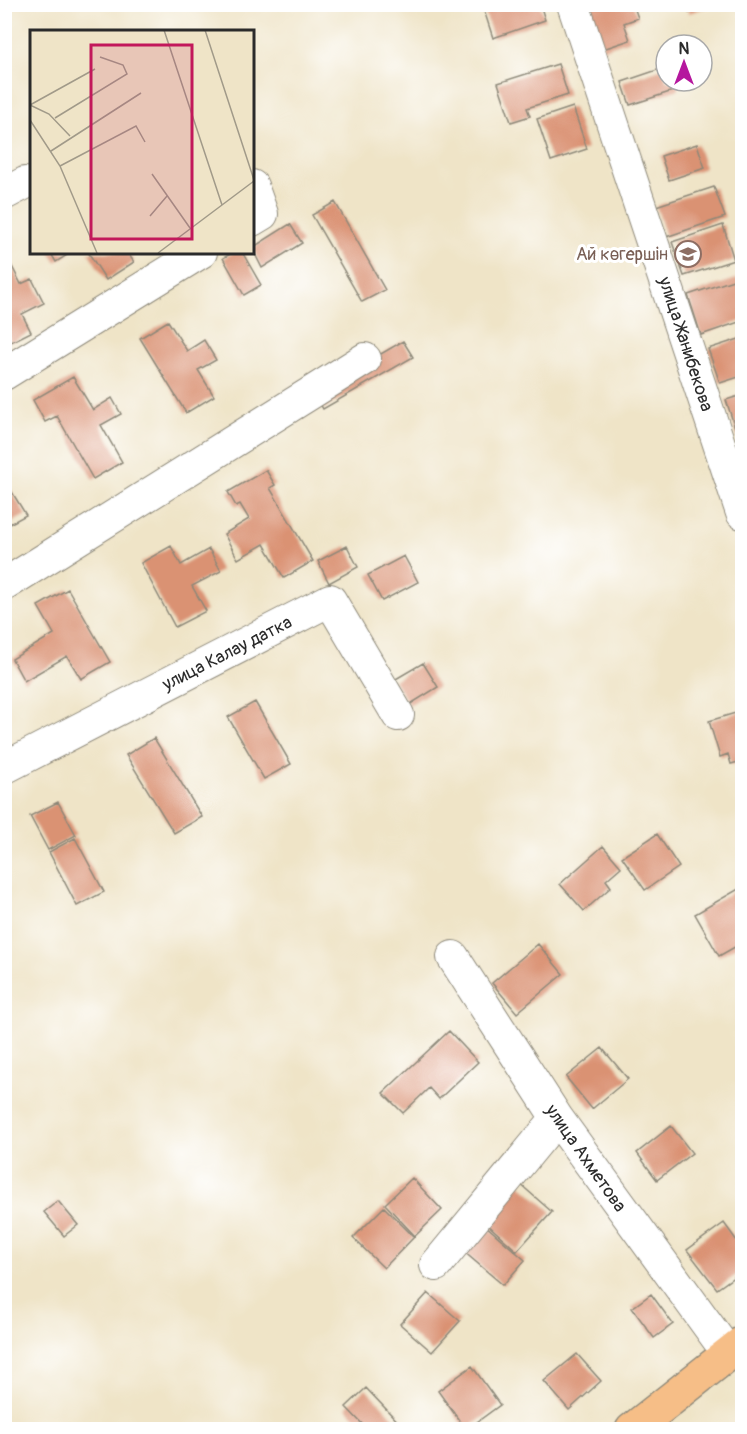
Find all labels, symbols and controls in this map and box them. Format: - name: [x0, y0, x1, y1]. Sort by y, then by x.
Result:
- inset map: [30, 30, 254, 254]
- north arrow: [654, 33, 714, 93]
- text: N: [679, 39, 690, 59]
- school or university icon: Ай көгершін: [673, 239, 703, 269]
- place label: Ай көгершін: [576, 243, 668, 266]
- street label: улица Жанибекова: [653, 273, 718, 414]
- street label: улица Калау датка: [158, 611, 296, 697]
- street label: улица Ахметова: [539, 1099, 631, 1217]

